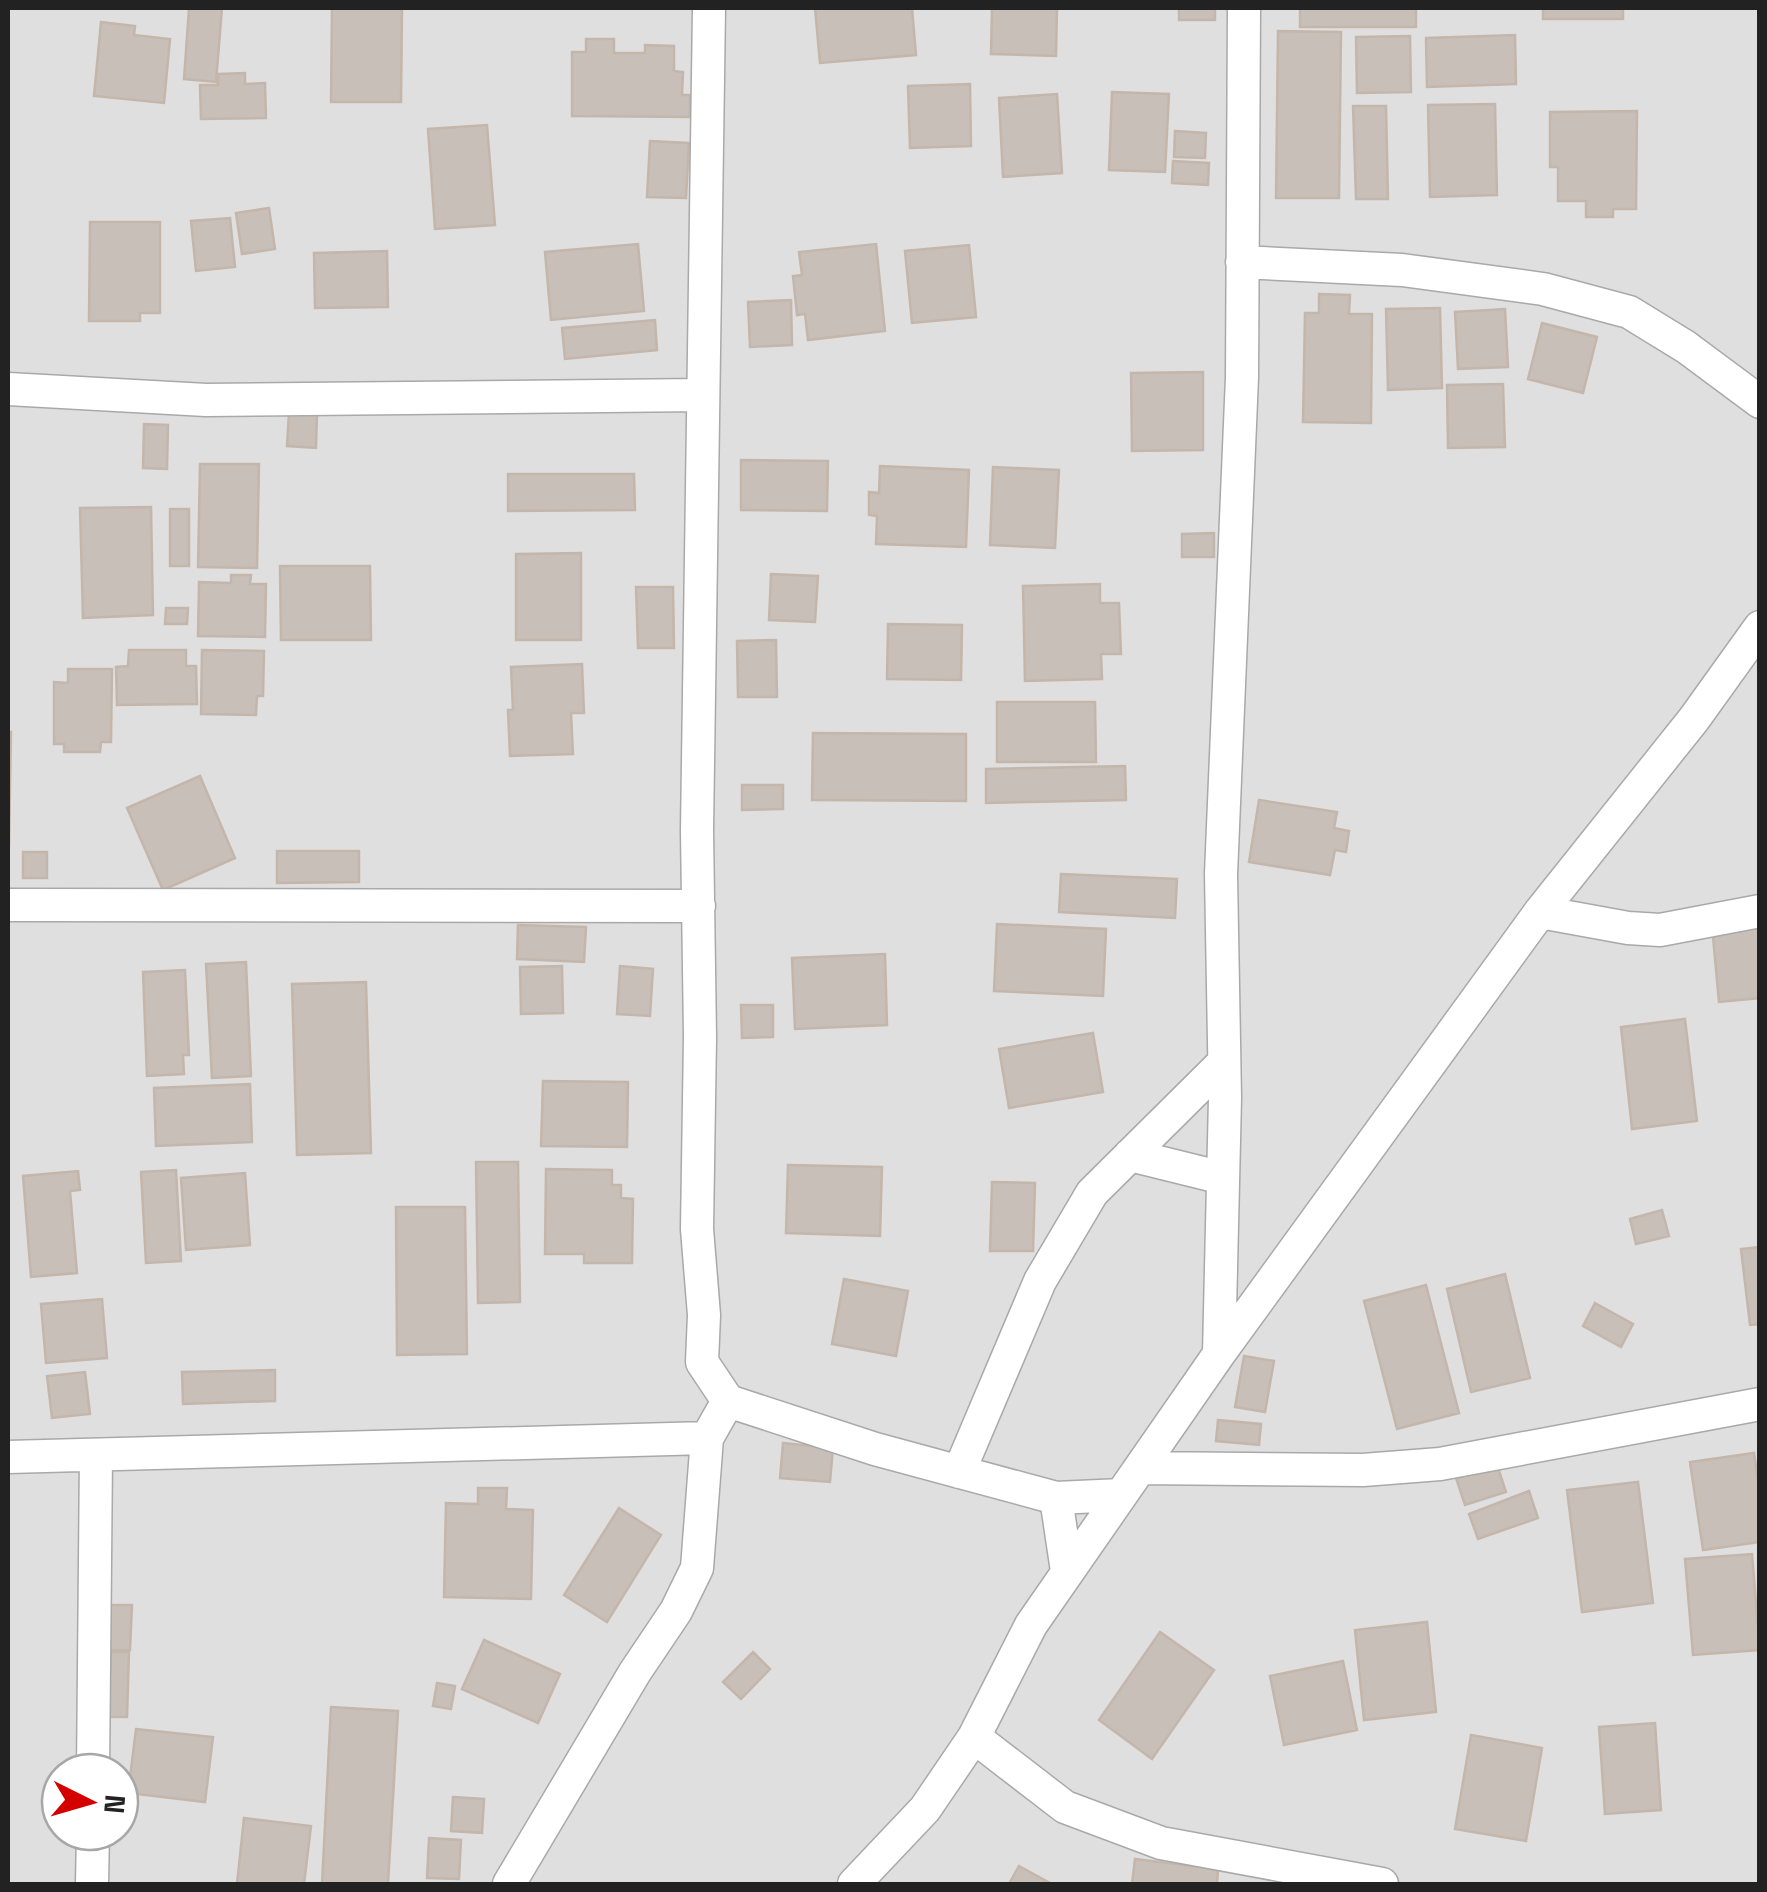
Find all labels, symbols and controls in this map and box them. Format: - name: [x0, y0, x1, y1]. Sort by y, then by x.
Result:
- north arrow: [40, 1752, 140, 1852]
- text: N: [96, 1793, 134, 1815]

